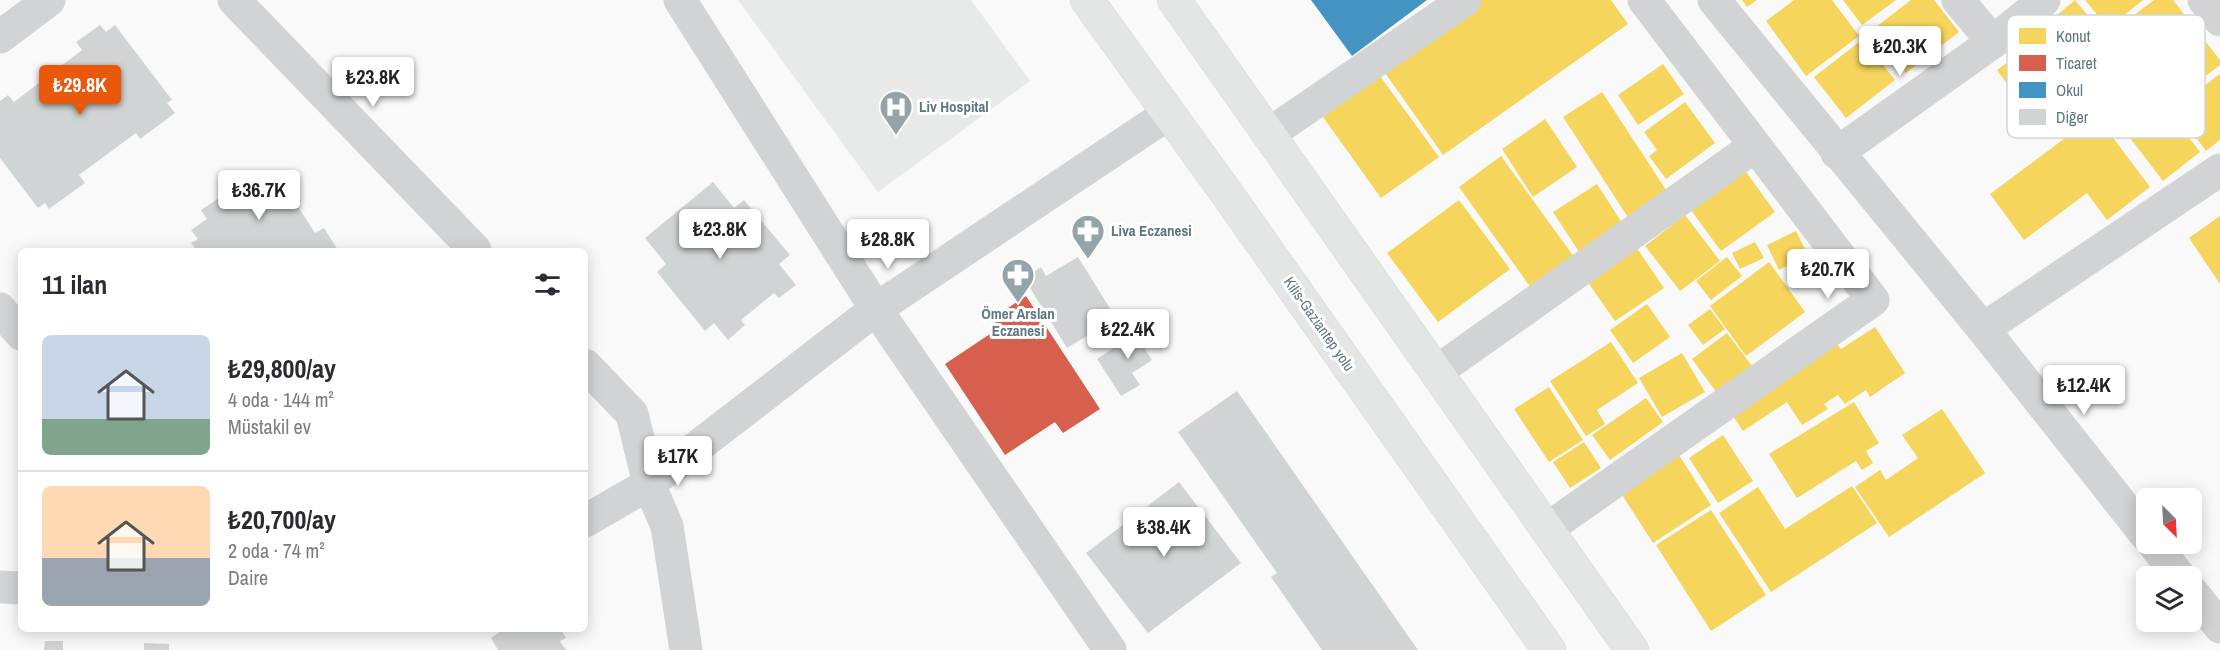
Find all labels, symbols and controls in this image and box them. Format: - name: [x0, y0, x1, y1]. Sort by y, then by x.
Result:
- legend: [2007, 15, 2205, 138]
- text: Konut: [2056, 25, 2091, 47]
- pin: ₺20.3K: [1851, 26, 1949, 77]
- text: ₺20.3K: [1873, 32, 1927, 59]
- text: Ticaret: [2056, 52, 2097, 74]
- pin: ₺23.8K: [324, 57, 422, 108]
- text: ₺23.8K: [346, 63, 400, 90]
- pin: ₺29.8K: [31, 65, 129, 116]
- text: ₺29.8K: [53, 71, 107, 98]
- text: Okul: [2056, 79, 2083, 101]
- hospital icon: Liv Hospital: [878, 89, 914, 136]
- place label: Liv Hospital: [919, 96, 989, 117]
- text: Diğer: [2056, 106, 2089, 128]
- pin: ₺36.7K: [210, 170, 308, 221]
- text: ₺36.7K: [232, 176, 286, 203]
- pin: ₺23.8K: [671, 209, 769, 260]
- pharmacy icon: Liva Eczanesi: [1070, 213, 1106, 260]
- text: ₺23.8K: [693, 215, 747, 242]
- pin: ₺28.8K: [839, 219, 937, 270]
- place label: Liva Eczanesi: [1111, 220, 1192, 241]
- text: ₺28.8K: [861, 225, 915, 252]
- pin: ₺20.7K: [1779, 249, 1877, 300]
- text: ₺20.7K: [1801, 255, 1855, 282]
- pharmacy icon: Ömer Arslan Eczanesi: [1000, 257, 1036, 304]
- text: 11 ilan: [42, 267, 107, 302]
- icon: filters: [531, 268, 564, 301]
- street label: Kilis-Gaziantep yolu: [1279, 272, 1360, 375]
- place label: Ömer Arslan Eczanesi: [981, 303, 1055, 341]
- pin: ₺22.4K: [1079, 309, 1177, 360]
- text: ₺22.4K: [1101, 315, 1155, 342]
- text: ₺29,800/ay: [228, 351, 336, 386]
- icon: home: [90, 359, 162, 431]
- pin: ₺12.4K: [2035, 365, 2133, 416]
- text: ₺12.4K: [2057, 371, 2111, 398]
- text: 4 oda · 144 m²: [228, 386, 334, 413]
- text: Müstakil ev: [228, 413, 311, 440]
- pin: ₺17K: [642, 436, 714, 487]
- text: ₺17K: [658, 442, 698, 469]
- north arrow: [2136, 488, 2202, 554]
- map controls: [2136, 488, 2202, 632]
- text: ₺20,700/ay: [228, 502, 336, 537]
- pin: ₺38.4K: [1115, 507, 1213, 558]
- icon: home: [90, 510, 162, 582]
- text: ₺38.4K: [1137, 513, 1191, 540]
- text: 2 oda · 74 m²: [228, 537, 325, 564]
- text: Daire: [228, 564, 268, 591]
- button: layers: [2136, 566, 2202, 632]

